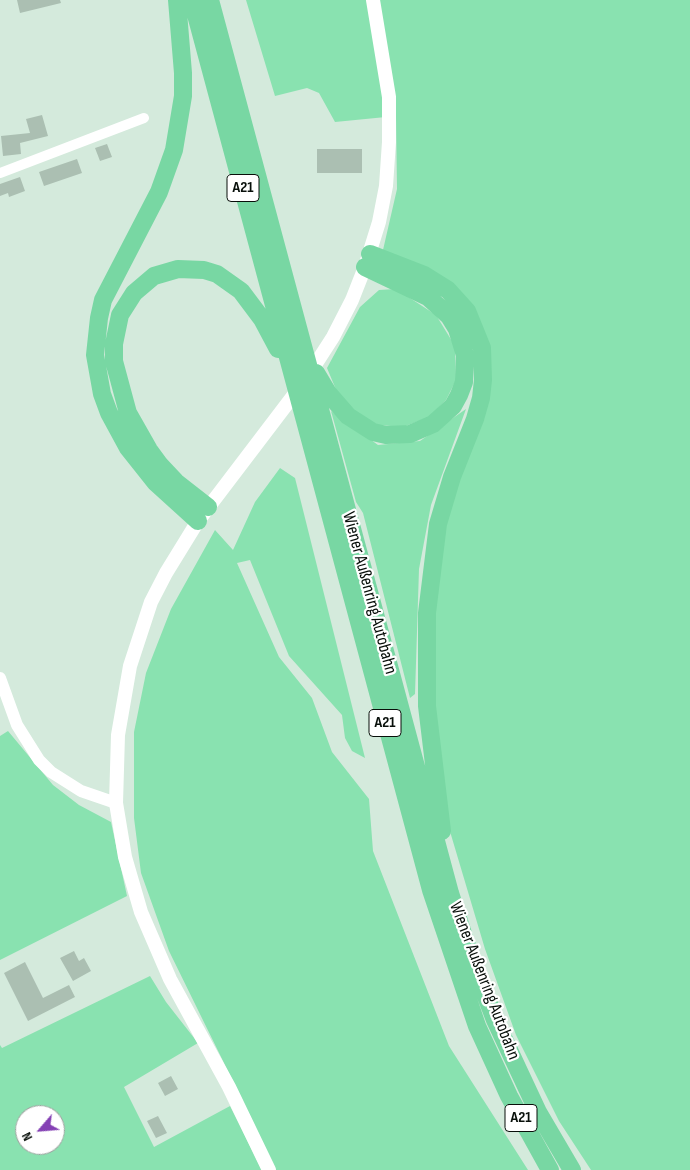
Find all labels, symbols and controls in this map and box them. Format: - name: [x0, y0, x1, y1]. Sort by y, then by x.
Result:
- road number: A21: [227, 174, 259, 202]
- street label: Wiener Außenring Autobahn: [337, 510, 401, 676]
- road number: A21: [369, 710, 401, 736]
- street label: Wiener Außenring Autobahn: [444, 899, 524, 1063]
- road number: A21: [505, 1104, 537, 1132]
- north arrow: [15, 1105, 65, 1155]
- text: N: [18, 1129, 36, 1144]

